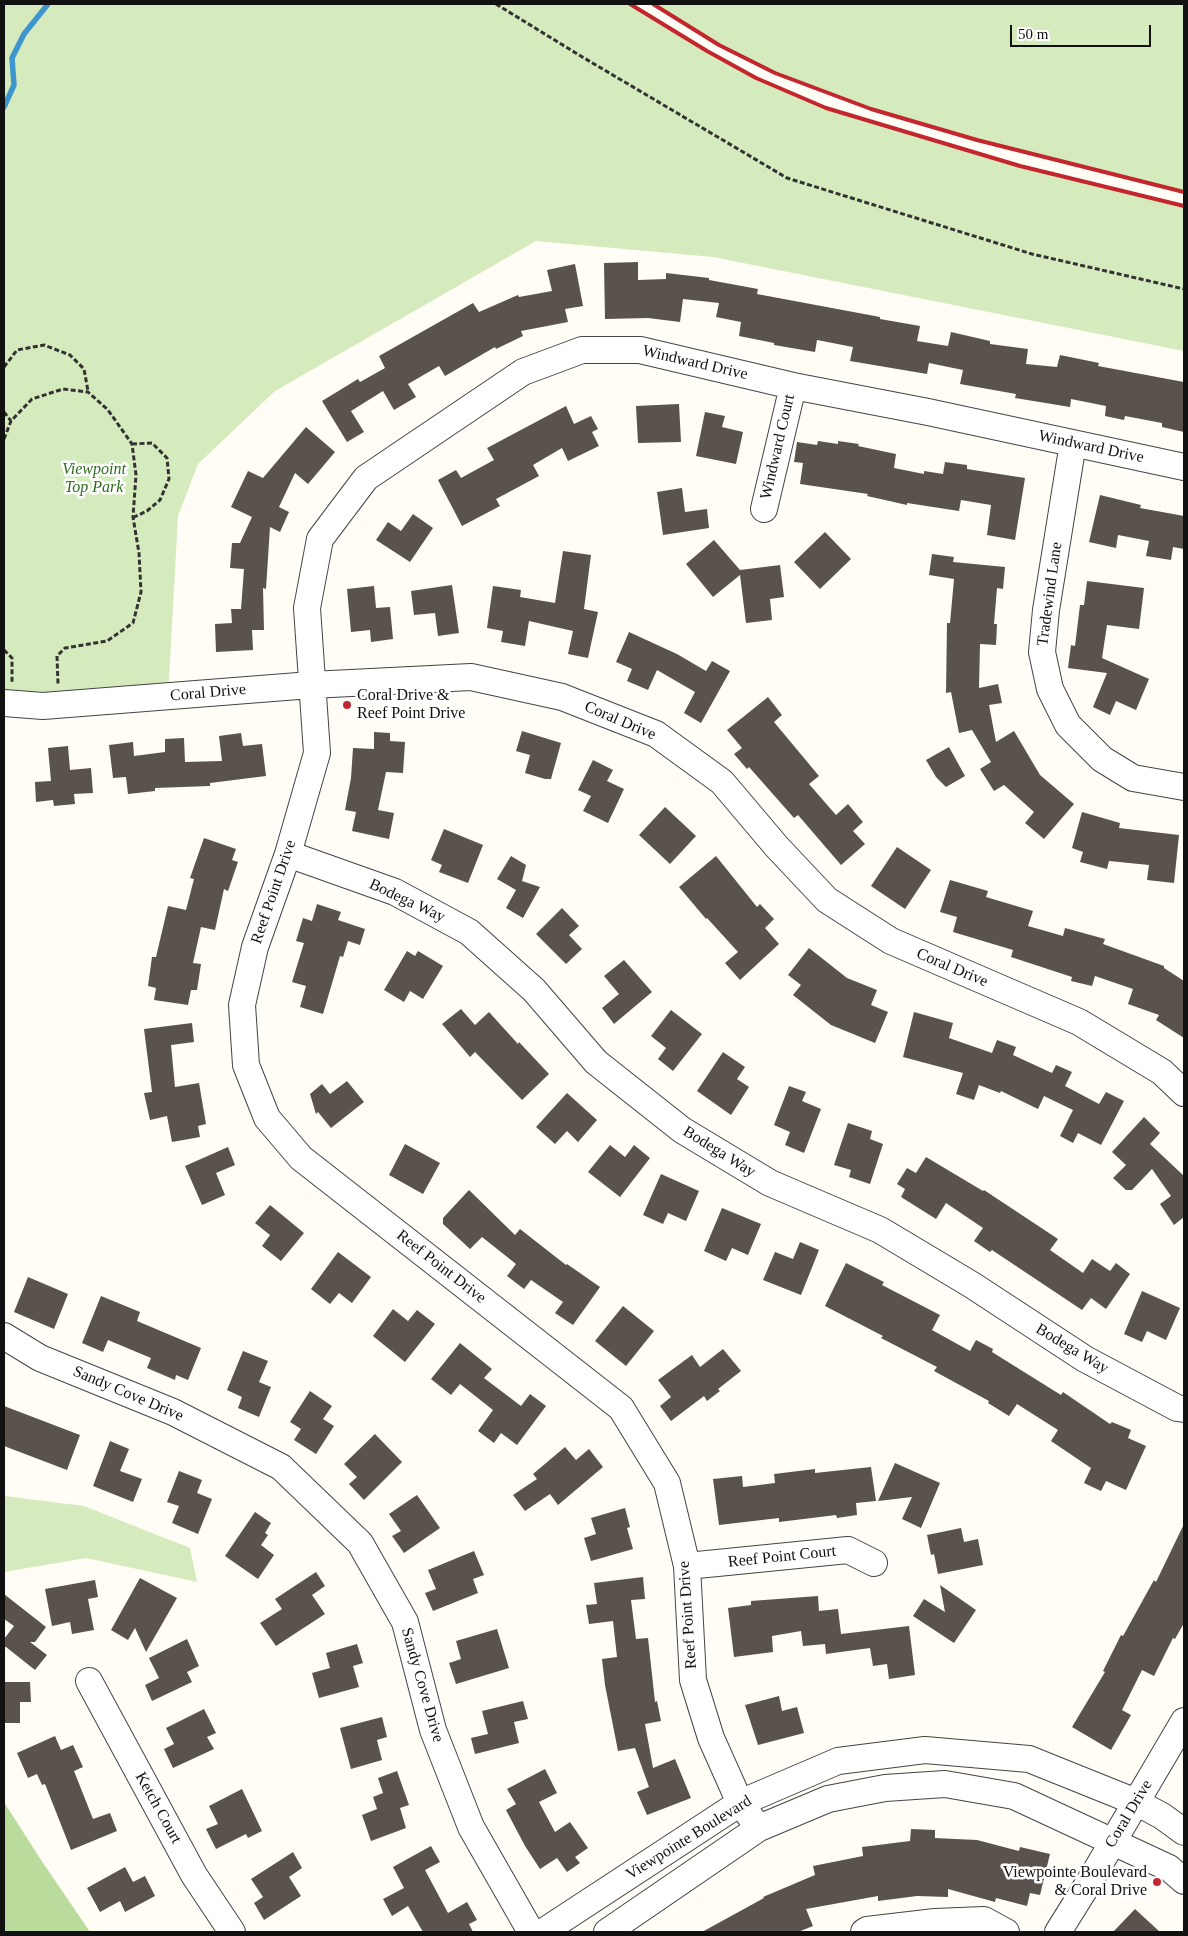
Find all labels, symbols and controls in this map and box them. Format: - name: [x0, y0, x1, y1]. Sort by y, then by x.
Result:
- scale bar: [1013, 15, 1154, 47]
- text: 50 m: [1018, 26, 1048, 42]
- street label: Windward Drive: [641, 342, 749, 384]
- street label: Windward Court: [757, 393, 799, 501]
- street label: Windward Drive: [1037, 426, 1145, 468]
- park label: Viewpoint Top Park: [62, 460, 126, 498]
- street label: Tradewind Lane: [1033, 541, 1067, 647]
- street label: Coral Drive: [169, 680, 247, 706]
- place label: Coral Drive & Reef Point Drive: [357, 686, 465, 724]
- street label: Coral Drive: [581, 697, 659, 745]
- marker: Coral Drive & Reef Point Drive: [341, 699, 353, 711]
- street label: Reef Point Drive: [247, 838, 301, 946]
- street label: Bodega Way: [366, 875, 448, 927]
- street label: Coral Drive: [913, 944, 991, 992]
- street label: Bodega Way: [679, 1122, 759, 1182]
- street label: Reef Point Drive: [392, 1226, 490, 1308]
- street label: Bodega Way: [1032, 1320, 1112, 1378]
- street label: Sandy Cove Drive: [70, 1362, 186, 1426]
- street label: Reef Point Court: [727, 1542, 837, 1572]
- street label: Reef Point Drive: [675, 1560, 701, 1670]
- street label: Sandy Cove Drive: [396, 1626, 448, 1744]
- street label: Ketch Court: [131, 1769, 185, 1847]
- street label: Coral Drive: [1101, 1776, 1157, 1852]
- street label: Viewpointe Boulevard: [623, 1792, 755, 1884]
- place label: Viewpointe Boulevard & Coral Drive: [1003, 1863, 1147, 1901]
- marker: Viewpointe Boulevard & Coral Drive: [1151, 1876, 1163, 1888]

